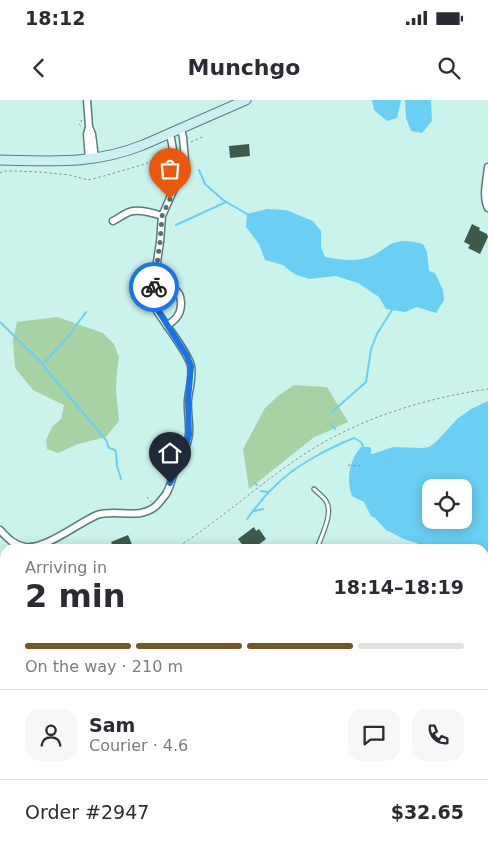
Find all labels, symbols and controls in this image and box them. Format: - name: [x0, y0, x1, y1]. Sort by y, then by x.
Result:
- text: 18:12: [25, 7, 85, 29]
- icon: back: [25, 54, 53, 82]
- icon: search: [435, 54, 463, 82]
- text: Munchgo: [188, 55, 300, 80]
- pin: [149, 148, 191, 199]
- icon: bag: [156, 155, 184, 183]
- courier: [129, 262, 179, 312]
- icon: bike: [140, 273, 168, 301]
- pin: [149, 432, 191, 483]
- icon: home: [156, 439, 184, 467]
- map controls: [422, 479, 472, 529]
- button: locate: [422, 479, 472, 529]
- text: Arriving in: [25, 558, 107, 577]
- text: 18:14–18:19: [334, 576, 464, 598]
- text: 2 min: [25, 577, 126, 615]
- text: On the way · 210 m: [25, 657, 183, 676]
- button: person: [25, 709, 77, 761]
- button: chat: [348, 709, 400, 761]
- button: phone: [412, 709, 464, 761]
- text: Sam: [89, 714, 135, 736]
- text: Courier · 4.6: [89, 736, 188, 755]
- text: Order #2947: [25, 801, 149, 823]
- text: $32.65: [391, 801, 464, 823]

